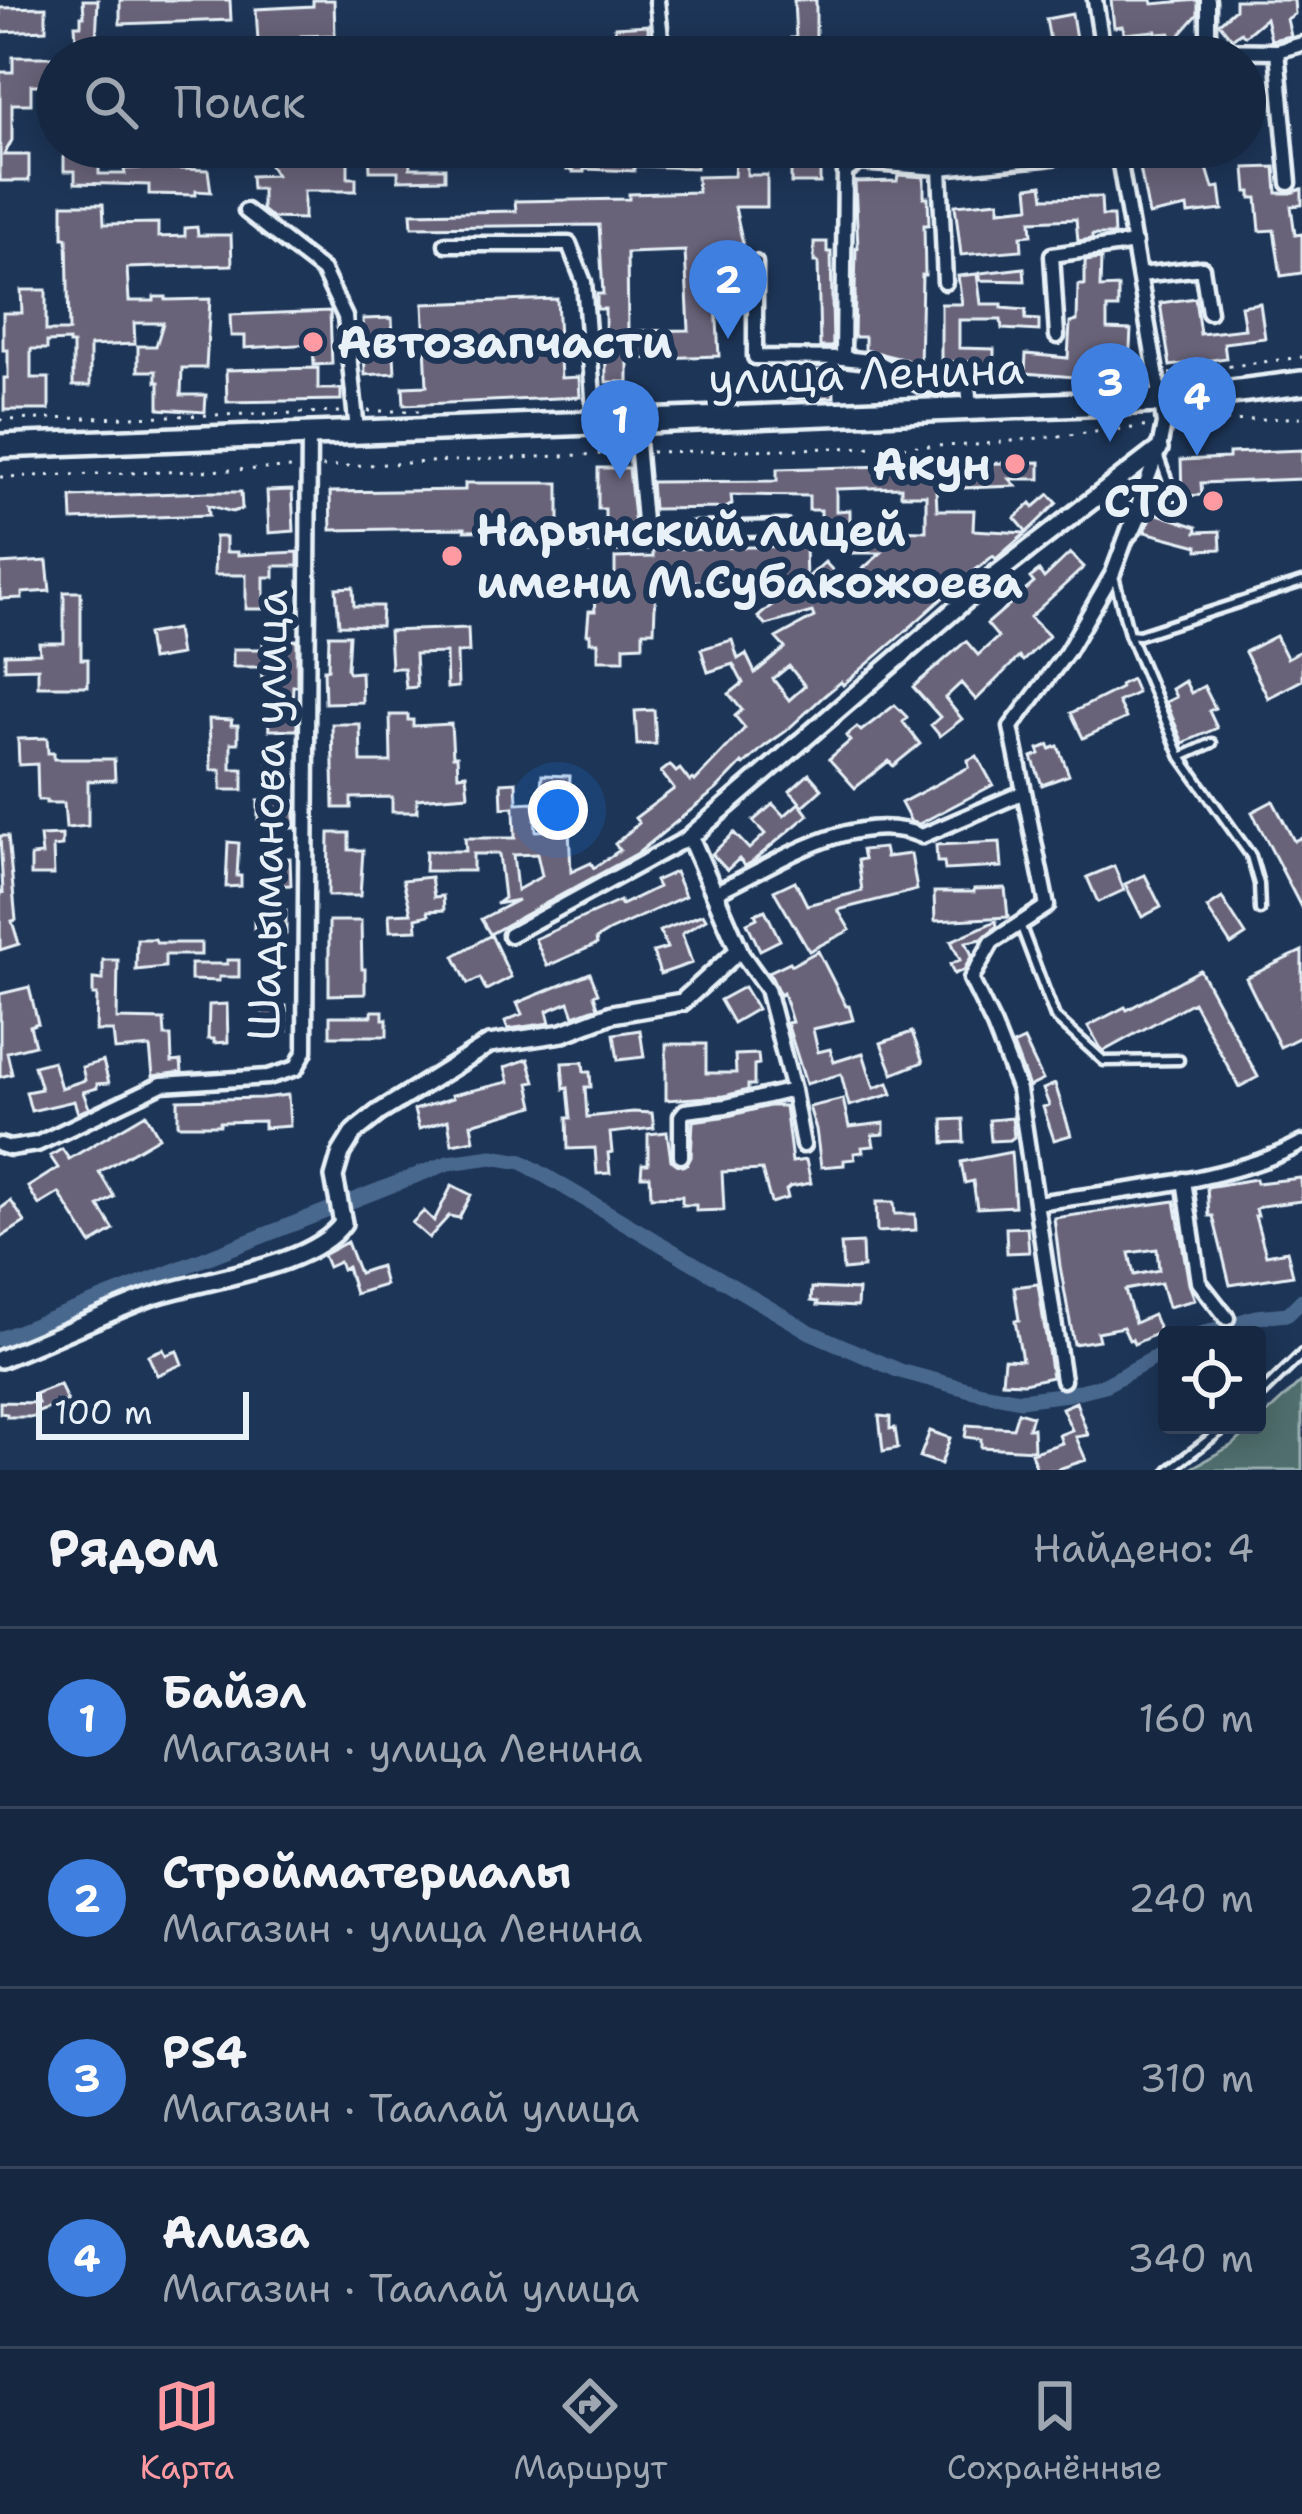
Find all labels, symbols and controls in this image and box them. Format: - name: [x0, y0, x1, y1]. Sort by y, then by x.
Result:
- search box: [36, 36, 1266, 168]
- icon: search: [78, 69, 144, 135]
- text: Поиск: [174, 72, 305, 132]
- pin: 2: [689, 240, 767, 339]
- place label: Автозапчасти: [337, 312, 673, 372]
- marker: Автозапчасти: [300, 329, 326, 355]
- street label: улица Ленина: [707, 338, 1025, 408]
- pin: 3: [1071, 343, 1149, 442]
- pin: 4: [1158, 357, 1236, 456]
- pin: 1: [581, 380, 659, 479]
- place label: Акун: [872, 434, 991, 494]
- marker: Акун: [1002, 451, 1028, 477]
- place label: СТО: [1104, 471, 1189, 531]
- marker: СТО: [1200, 488, 1226, 514]
- place label: Нарынский лицей имени М.Субакожоева: [476, 500, 1023, 612]
- marker: Нарынский лицей имени М.Субакожоева: [439, 543, 465, 569]
- street label: Шадыманова улица: [233, 589, 301, 1041]
- your location: [528, 780, 588, 840]
- map controls: [1158, 1326, 1266, 1434]
- button: locate: [1158, 1326, 1266, 1434]
- scale bar: [36, 1386, 249, 1439]
- text: 100 m: [54, 1390, 153, 1435]
- text: Рядом: [48, 1514, 219, 1582]
- text: Найдено: 4: [1033, 1522, 1254, 1574]
- text: Байэл: [162, 1662, 306, 1722]
- text: 1: [78, 1692, 96, 1744]
- text: 160 m: [1139, 1692, 1254, 1744]
- text: Магазин · улица Ленина: [162, 1722, 643, 1774]
- text: Стройматериалы: [162, 1842, 571, 1902]
- text: 2: [73, 1872, 101, 1924]
- text: 240 m: [1128, 1872, 1254, 1924]
- text: Магазин · улица Ленина: [162, 1902, 643, 1954]
- text: PS4: [162, 2022, 247, 2082]
- text: 3: [73, 2052, 101, 2104]
- text: 310 m: [1139, 2052, 1254, 2104]
- text: Магазин · Таалай улица: [162, 2082, 639, 2134]
- text: Ализа: [162, 2202, 310, 2262]
- text: 4: [73, 2232, 101, 2284]
- text: 340 m: [1127, 2232, 1254, 2284]
- text: Магазин · Таалай улица: [162, 2262, 639, 2314]
- tab: Карта: [140, 2373, 234, 2490]
- tab: Маршрут: [513, 2373, 667, 2490]
- tab: Сохранённые: [947, 2373, 1162, 2490]

